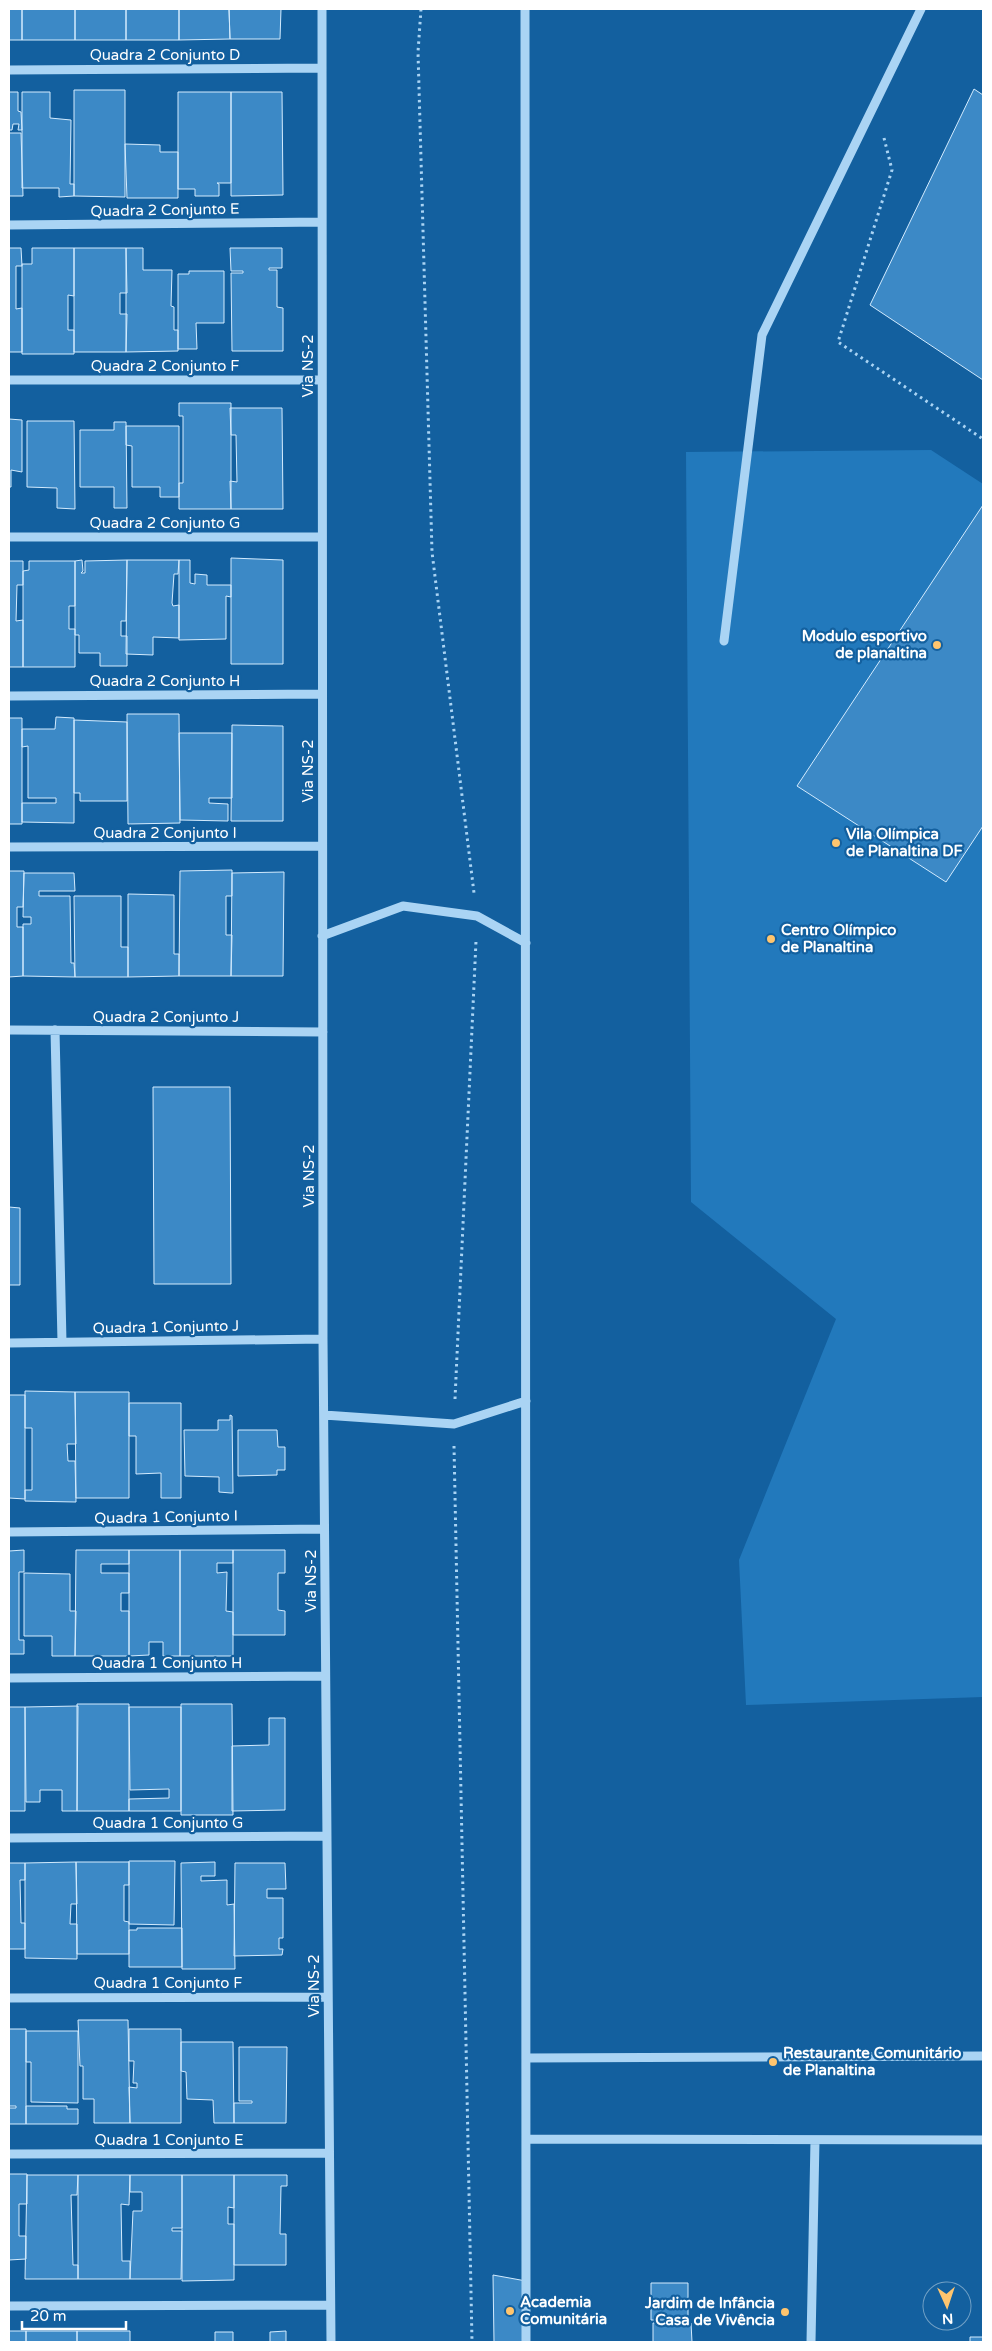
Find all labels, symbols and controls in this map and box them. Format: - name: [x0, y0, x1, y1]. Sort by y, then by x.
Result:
- street label: Quadra 2 Conjunto D: [90, 46, 240, 64]
- street label: Quadra 2 Conjunto E: [90, 200, 240, 220]
- street label: Via NS-2: [299, 334, 317, 398]
- street label: Quadra 2 Conjunto F: [91, 357, 239, 375]
- street label: Quadra 2 Conjunto G: [90, 514, 240, 532]
- place label: Modulo esportivo de planaltina: [802, 627, 927, 663]
- marker: Modulo esportivo de planaltina: [931, 639, 943, 651]
- street label: Quadra 2 Conjunto H: [90, 672, 240, 690]
- street label: Via NS-2: [299, 739, 317, 803]
- street label: Quadra 2 Conjunto I: [93, 824, 237, 842]
- place label: Vila Olímpica de Planaltina DF: [846, 825, 963, 860]
- marker: Vila Olímpica de Planaltina DF: [830, 837, 842, 849]
- place label: Centro Olímpico de Planaltina: [781, 921, 896, 956]
- marker: Centro Olímpico de Planaltina: [765, 933, 777, 945]
- street label: Quadra 2 Conjunto J: [93, 1008, 239, 1026]
- street label: Via NS-2: [300, 1144, 318, 1208]
- street label: Quadra 1 Conjunto J: [93, 1317, 239, 1337]
- street label: Quadra 1 Conjunto I: [94, 1507, 238, 1527]
- street label: Via NS-2: [302, 1549, 320, 1613]
- street label: Quadra 1 Conjunto H: [92, 1654, 242, 1672]
- street label: Quadra 1 Conjunto G: [93, 1814, 243, 1832]
- street label: Via NS-2: [305, 1954, 323, 2018]
- street label: Quadra 1 Conjunto F: [94, 1974, 242, 1992]
- place label: Restaurante Comunitário de Planaltina: [783, 2044, 961, 2079]
- marker: Restaurante Comunitário de Planaltina: [767, 2056, 779, 2068]
- street label: Quadra 1 Conjunto E: [94, 2131, 244, 2149]
- north arrow: [922, 2281, 972, 2331]
- place label: Academia Comunitária: [520, 2293, 607, 2328]
- place label: Jardim de Infância Casa de Vivência: [644, 2294, 775, 2329]
- scale bar: [22, 2298, 126, 2330]
- marker: Academia Comunitária: [504, 2305, 516, 2317]
- marker: Jardim de Infância Casa de Vivência: [779, 2306, 791, 2318]
- text: 20 m: [30, 2307, 67, 2325]
- text: N: [942, 2310, 954, 2327]

